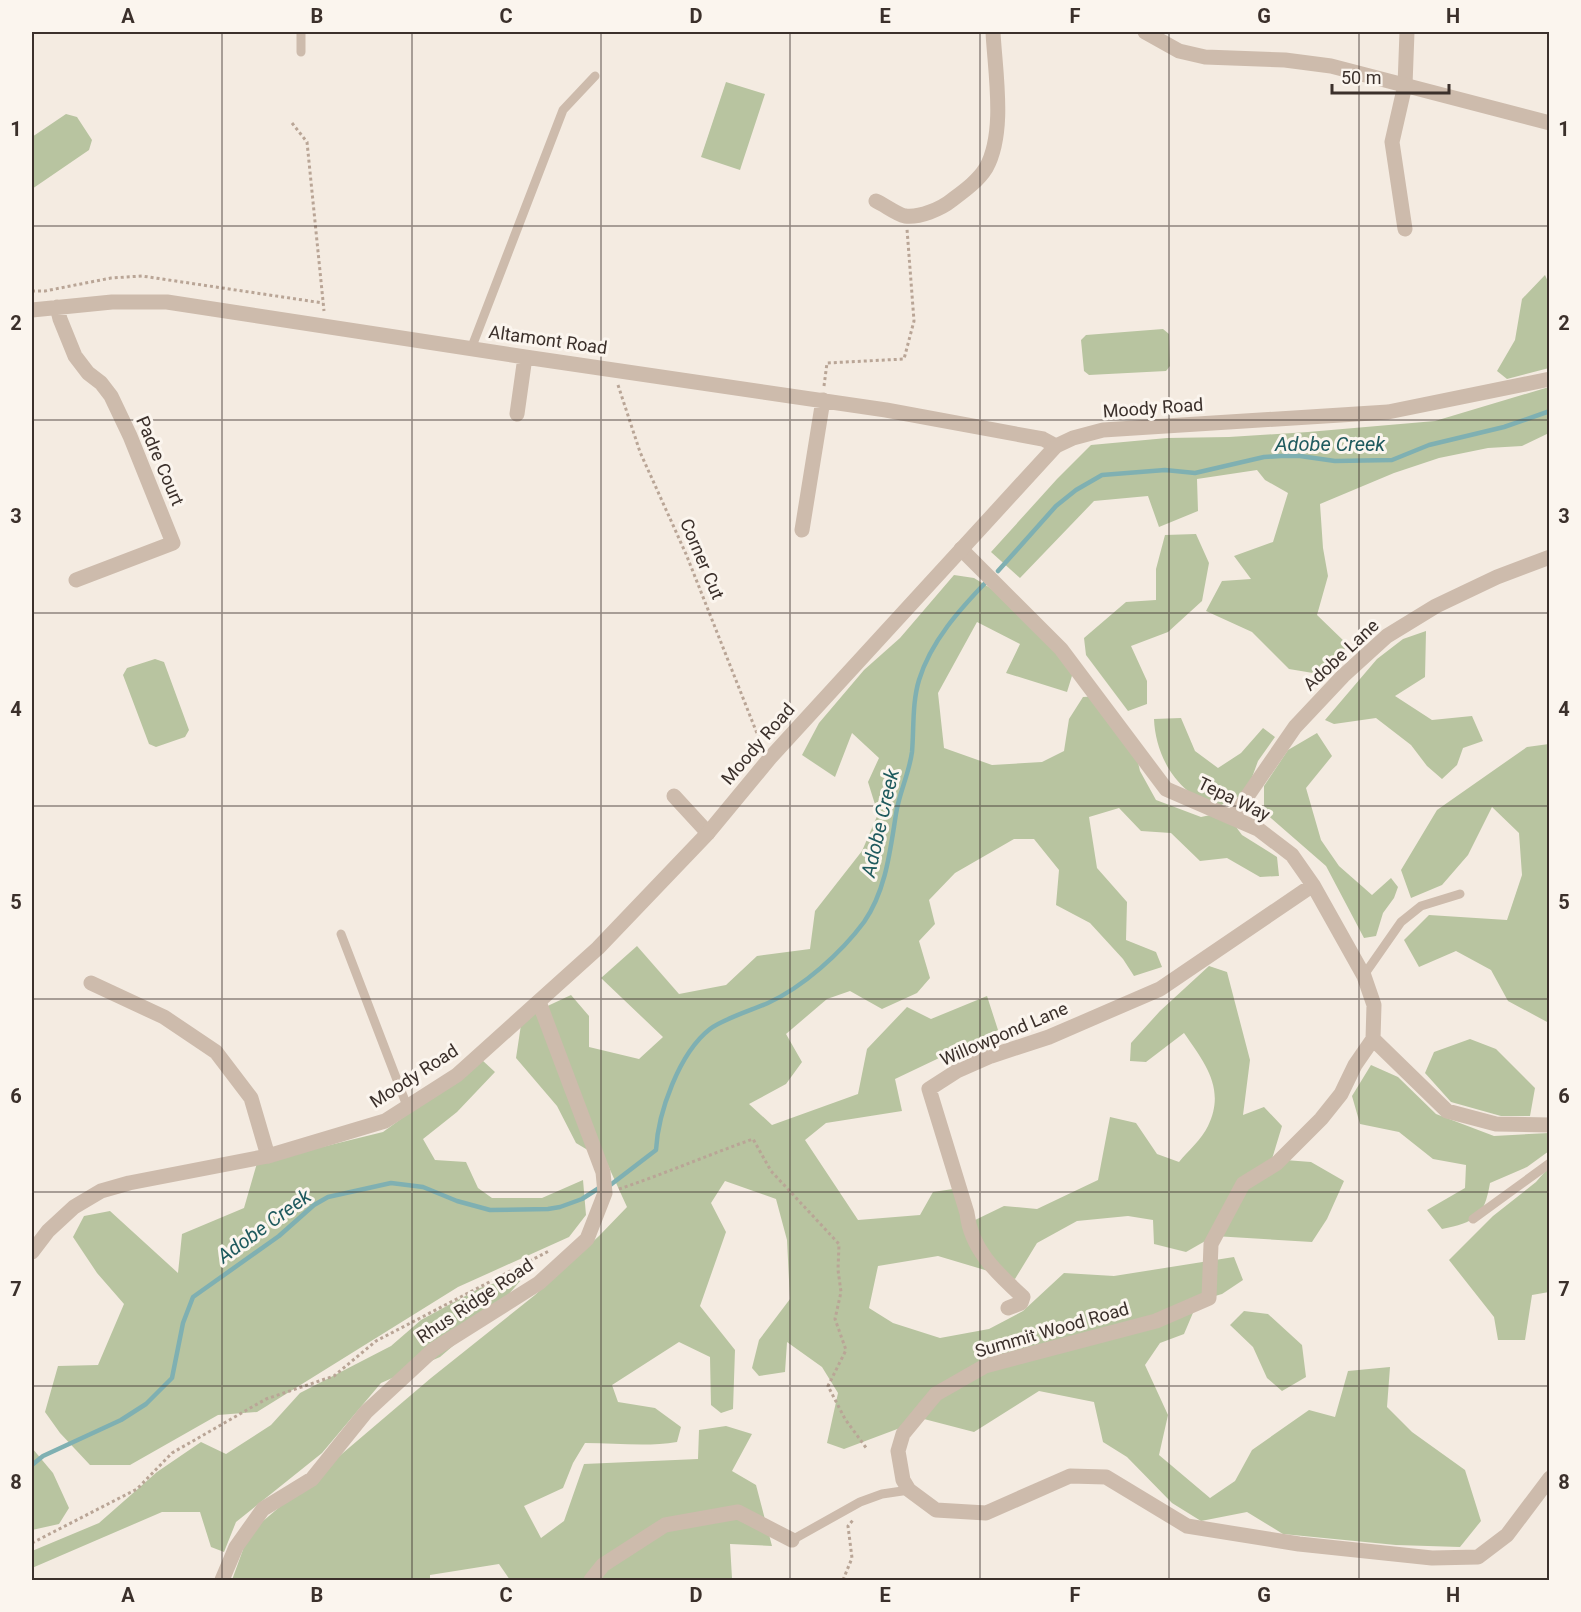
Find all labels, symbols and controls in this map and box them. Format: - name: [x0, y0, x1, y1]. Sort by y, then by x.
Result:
- text: A: [121, 4, 135, 28]
- text: B: [311, 4, 323, 28]
- text: C: [499, 4, 513, 28]
- text: D: [690, 4, 703, 28]
- text: E: [879, 4, 891, 28]
- text: F: [1070, 4, 1081, 28]
- text: G: [1257, 4, 1271, 28]
- text: H: [1446, 4, 1460, 28]
- scale bar: [1332, 57, 1449, 95]
- text: 50 m: [1341, 67, 1381, 88]
- text: 1: [10, 117, 22, 141]
- text: 1: [1558, 117, 1570, 141]
- text: 2: [10, 311, 22, 335]
- text: 2: [1558, 311, 1570, 335]
- street label: Altamont Road: [487, 321, 609, 358]
- street label: Moody Road: [1102, 394, 1204, 421]
- street label: Padre Court: [132, 413, 189, 509]
- water label: Adobe Creek: [1274, 432, 1386, 456]
- text: 3: [10, 504, 22, 528]
- text: 3: [1558, 504, 1570, 528]
- street label: Corner Cut: [676, 515, 729, 602]
- street label: Adobe Lane: [1299, 614, 1383, 695]
- text: 4: [10, 697, 22, 721]
- text: 4: [1558, 697, 1570, 721]
- street label: Moody Road: [717, 699, 799, 789]
- water label: Adobe Creek: [856, 765, 904, 880]
- street label: Tepa Way: [1195, 772, 1274, 825]
- text: 5: [10, 890, 22, 914]
- text: 5: [1558, 890, 1570, 914]
- street label: Willowpond Lane: [937, 997, 1071, 1070]
- street label: Moody Road: [366, 1039, 462, 1112]
- text: 6: [10, 1084, 22, 1108]
- text: 6: [1558, 1084, 1570, 1108]
- water label: Adobe Creek: [212, 1183, 317, 1269]
- street label: Rhus Ridge Road: [413, 1254, 537, 1347]
- text: 7: [10, 1277, 22, 1301]
- text: 7: [1558, 1277, 1570, 1301]
- street label: Summit Wood Road: [973, 1298, 1131, 1362]
- text: 8: [10, 1470, 22, 1494]
- text: 8: [1558, 1470, 1570, 1494]
- text: A: [121, 1583, 135, 1607]
- text: B: [311, 1583, 323, 1607]
- text: C: [499, 1583, 513, 1607]
- text: D: [690, 1583, 703, 1607]
- text: E: [879, 1583, 891, 1607]
- text: F: [1070, 1583, 1081, 1607]
- text: G: [1257, 1583, 1271, 1607]
- text: H: [1446, 1583, 1460, 1607]

